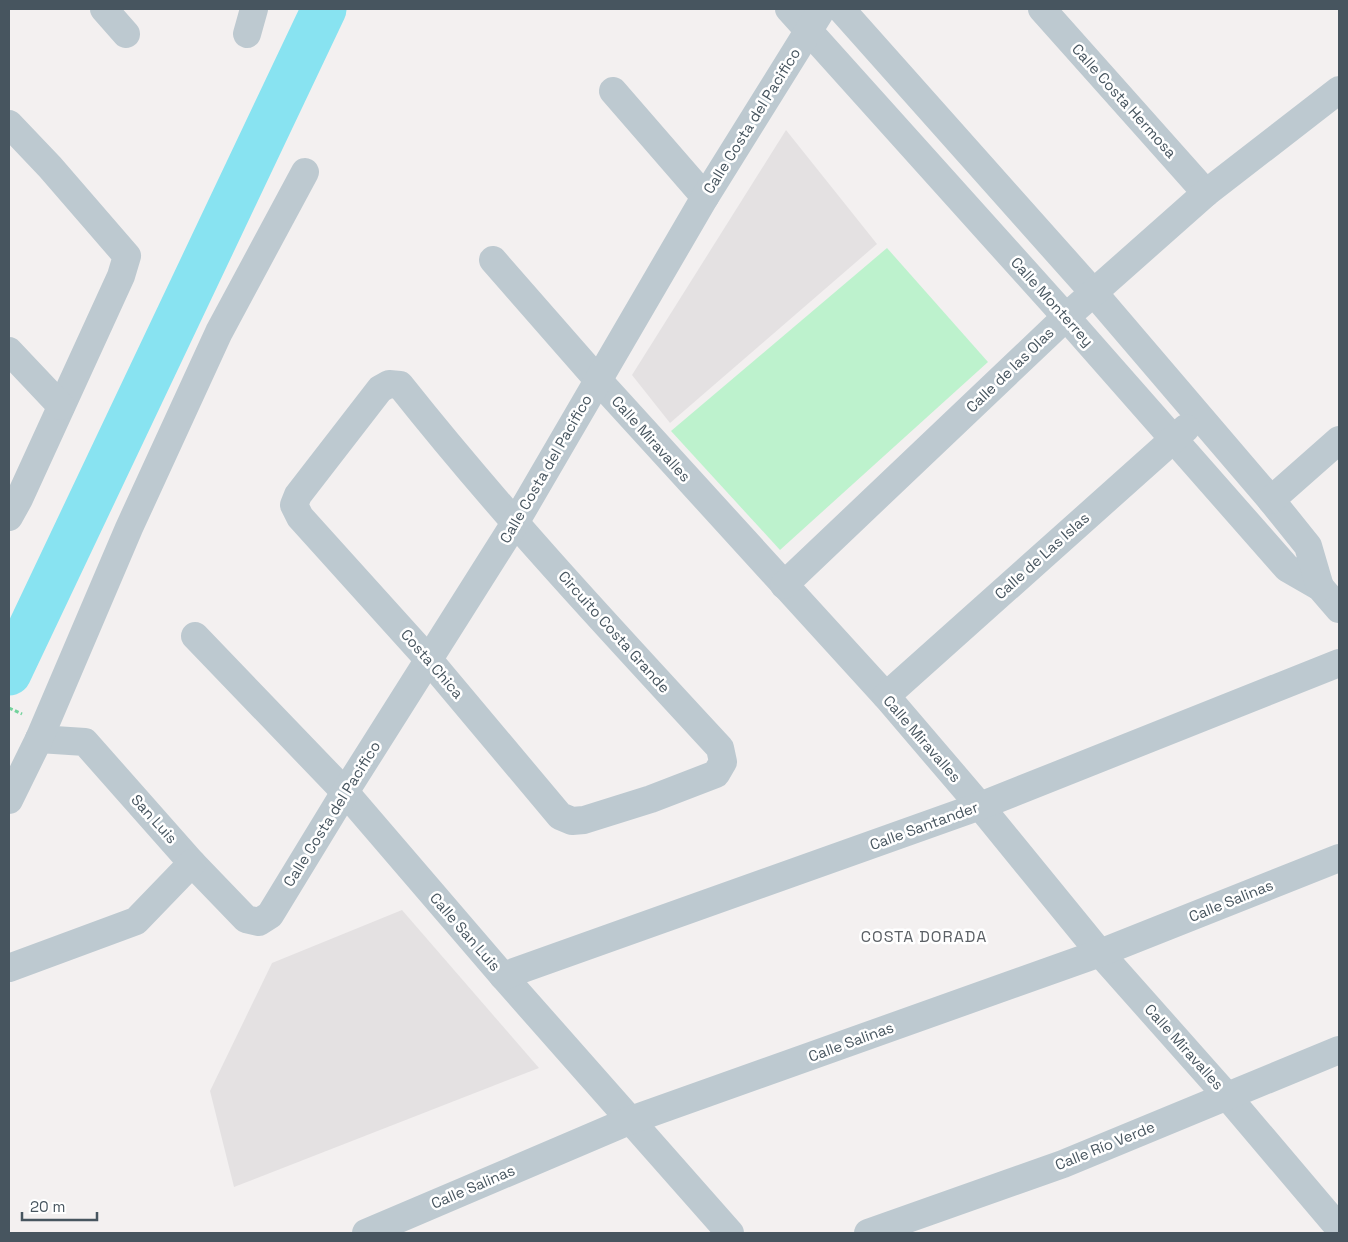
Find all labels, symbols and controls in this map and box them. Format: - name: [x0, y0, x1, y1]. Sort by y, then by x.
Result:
- street label: Calle Costa Hermosa: [1068, 40, 1181, 162]
- street label: Calle Costa del Pacifico: [699, 44, 804, 197]
- street label: Calle Monterrey: [1007, 253, 1098, 350]
- street label: Calle de las Olas: [962, 323, 1058, 416]
- street label: Calle Costa del Pacifico: [495, 391, 596, 546]
- street label: Calle Miravalles: [608, 392, 695, 486]
- street label: Calle de Las Islas: [990, 508, 1093, 603]
- street label: Circuito Costa Grande: [554, 567, 674, 697]
- street label: Costa Chica: [397, 625, 468, 703]
- street label: Calle Miravalles: [879, 691, 965, 786]
- street label: Calle Costa del Pacifico: [279, 737, 384, 890]
- street label: San Luis: [127, 790, 181, 847]
- street label: Calle Santander: [867, 797, 981, 854]
- street label: Calle Salinas: [1186, 875, 1276, 926]
- street label: Calle San Luis: [426, 888, 505, 975]
- district label: COSTA DORADA: [861, 926, 987, 947]
- street label: Calle Miravalles: [1141, 1000, 1228, 1094]
- street label: Calle Salinas: [806, 1017, 896, 1066]
- street label: Calle Río Verde: [1052, 1117, 1158, 1174]
- street label: Calle Salinas: [428, 1160, 518, 1213]
- scale bar: [22, 1190, 98, 1222]
- text: 20 m: [30, 1197, 65, 1216]

